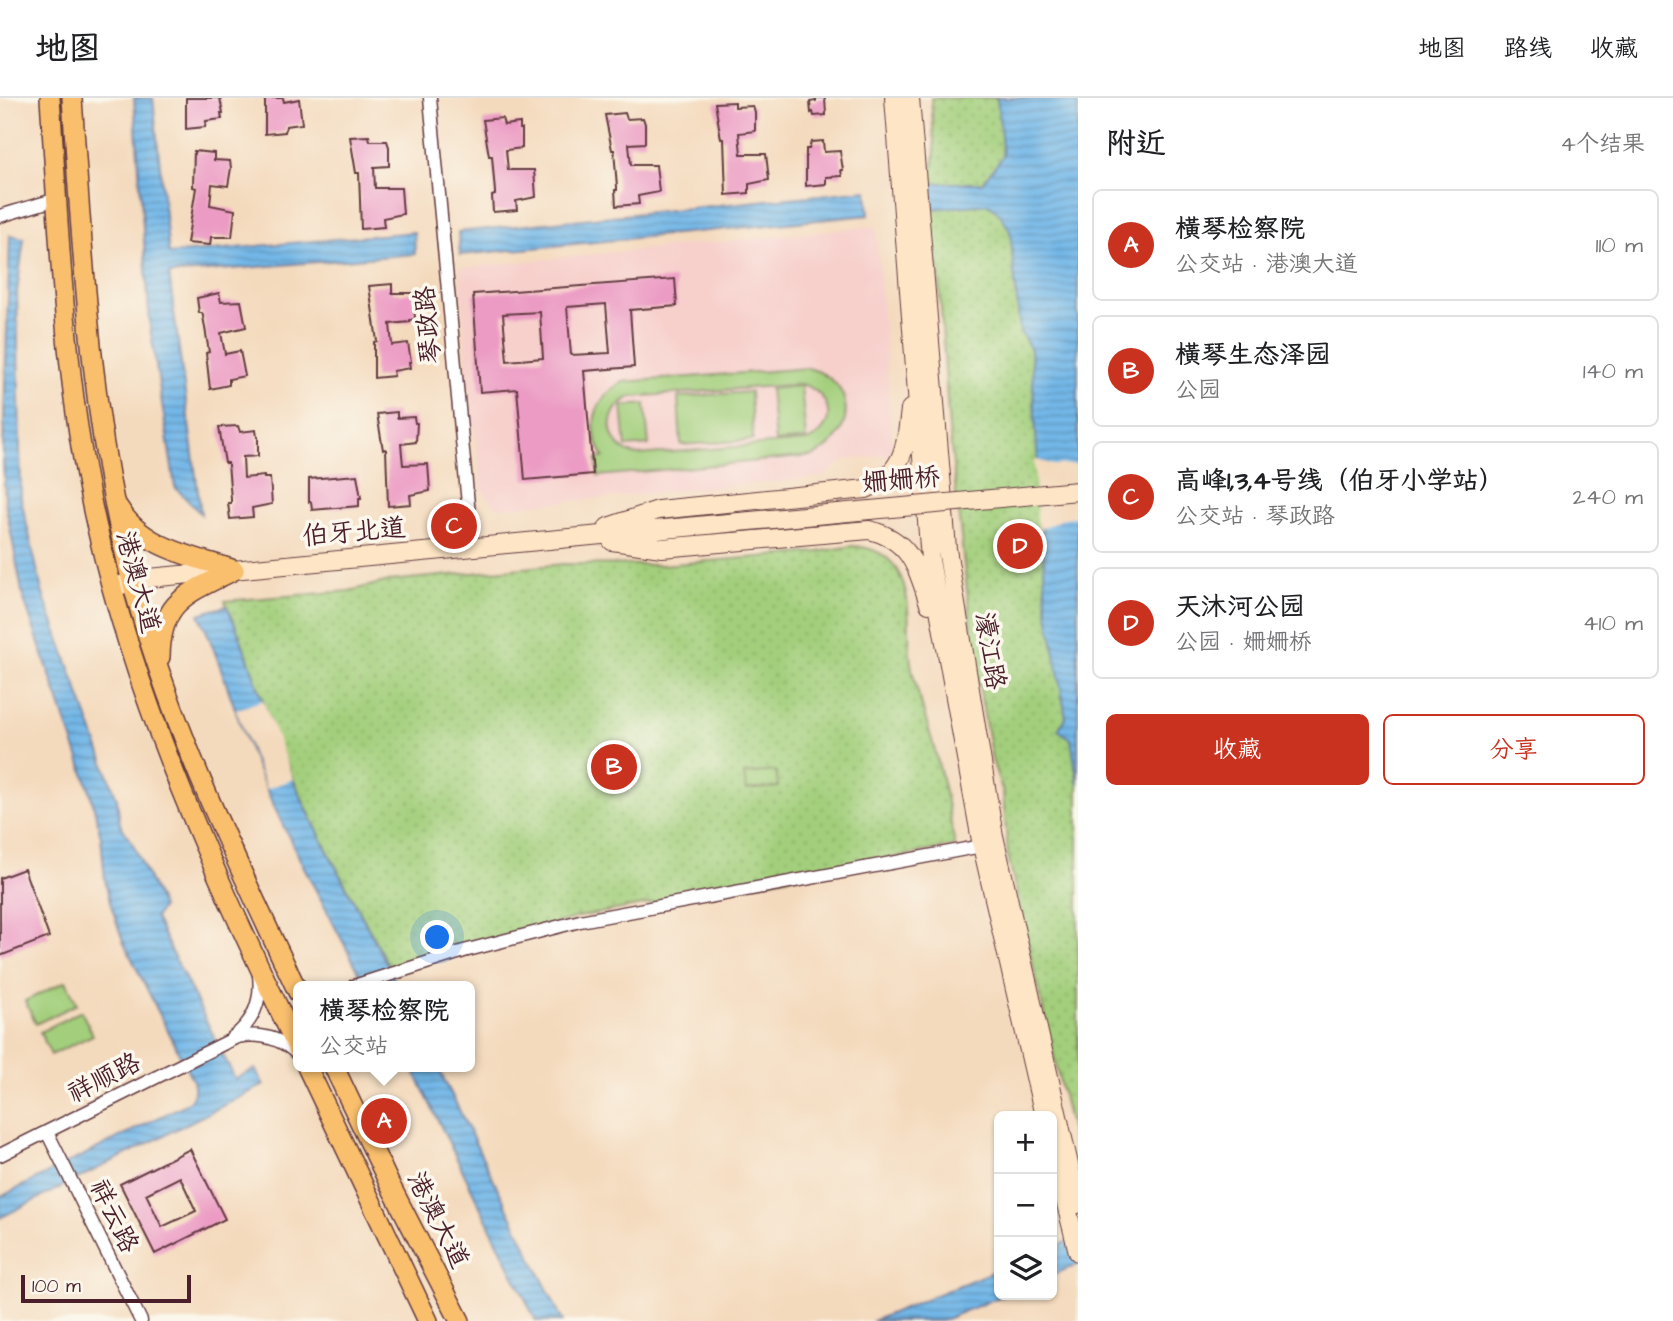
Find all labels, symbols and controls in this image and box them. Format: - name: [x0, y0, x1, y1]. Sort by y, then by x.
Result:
- text: 地图: [35, 26, 101, 72]
- text: 地图: [1418, 32, 1466, 66]
- text: 路线: [1504, 32, 1552, 66]
- text: 收藏: [1590, 32, 1638, 66]
- text: 附近: [1106, 123, 1166, 165]
- text: 4个结果: [1560, 128, 1645, 160]
- text: 横琴检察院: [1175, 211, 1305, 247]
- text: A: [1124, 229, 1138, 261]
- text: 110 m: [1595, 229, 1643, 261]
- text: 公交站 · 港澳大道: [1175, 248, 1358, 280]
- street label: 琴政路: [407, 285, 449, 365]
- text: 横琴生态泽园: [1175, 337, 1331, 373]
- text: B: [1123, 355, 1139, 387]
- text: 140 m: [1583, 355, 1643, 387]
- text: 公园: [1175, 374, 1221, 406]
- street label: 姗姗桥: [861, 459, 941, 501]
- text: 高峰1,3,4号线（伯牙小学站）: [1175, 463, 1505, 499]
- text: C: [1123, 481, 1139, 513]
- text: 240 m: [1573, 481, 1643, 513]
- pin: C: [431, 500, 477, 552]
- text: 公交站 · 琴政路: [1175, 500, 1335, 532]
- street label: 伯牙北道: [301, 510, 407, 554]
- pin: D: [997, 520, 1043, 572]
- street label: 港澳大道: [107, 527, 169, 637]
- text: 天沐河公园: [1175, 589, 1305, 625]
- text: D: [1124, 607, 1138, 639]
- text: 410 m: [1583, 607, 1643, 639]
- street label: 濠江路: [966, 610, 1014, 692]
- text: 公园 · 姗姗桥: [1175, 626, 1312, 658]
- button: 收藏: [1106, 714, 1369, 785]
- button: 分享: [1383, 714, 1645, 785]
- pin: B: [591, 741, 637, 793]
- your location: [420, 920, 454, 954]
- popup: [293, 981, 475, 1072]
- text: 横琴检察院: [319, 993, 449, 1029]
- text: 公交站: [319, 1030, 388, 1062]
- street label: 祥顺路: [61, 1044, 147, 1112]
- pin: A: [361, 1095, 407, 1147]
- map controls: [994, 1111, 1057, 1300]
- button: +: [994, 1111, 1057, 1174]
- street label: 港澳大道: [398, 1165, 478, 1275]
- street label: 祥云路: [81, 1173, 147, 1259]
- button: −: [994, 1174, 1057, 1237]
- button: layers: [994, 1237, 1057, 1300]
- scale bar: [21, 1272, 191, 1304]
- text: 100 m: [32, 1273, 81, 1300]

